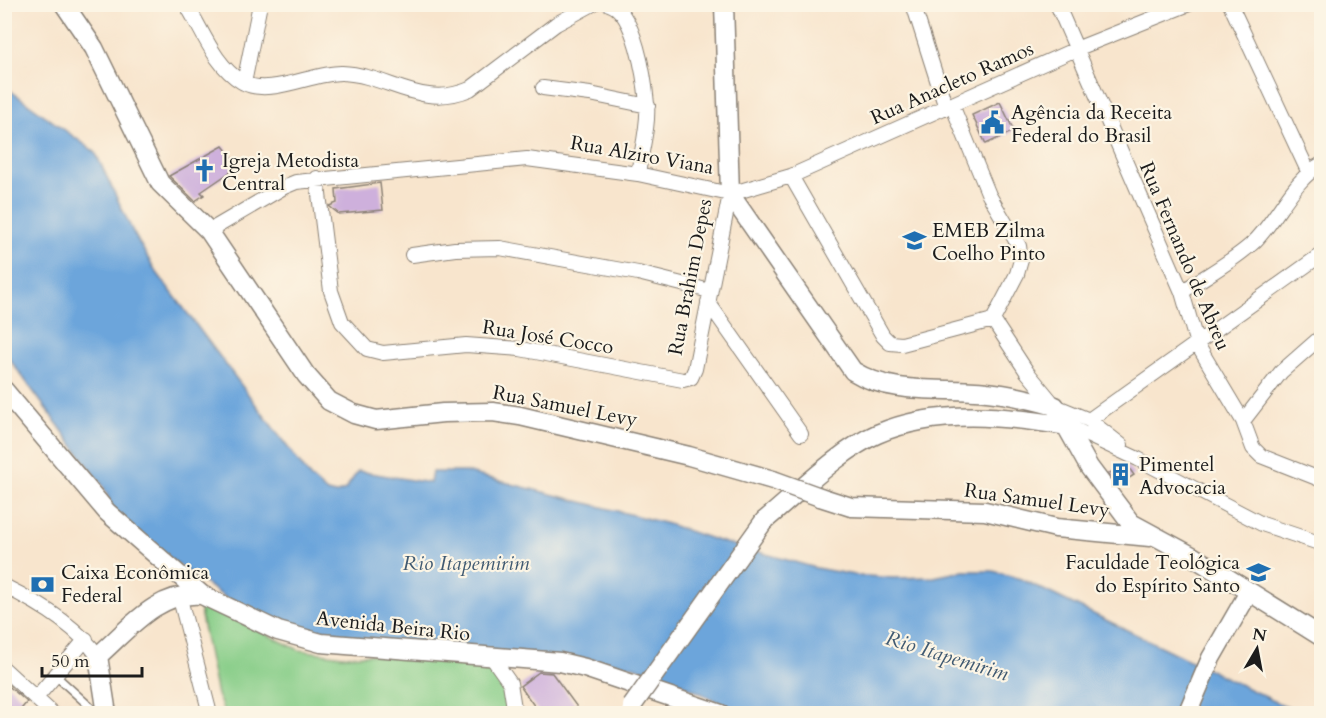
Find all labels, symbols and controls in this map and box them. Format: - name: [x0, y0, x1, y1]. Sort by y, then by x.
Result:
- street label: Rua Anacleto Ramos: [866, 35, 1038, 131]
- place label: Agência da Receita Federal do Brasil: [1011, 99, 1172, 149]
- public building icon: Agência da Receita Federal do Brasil: [980, 110, 1006, 136]
- street label: Rua Alziro Viana: [568, 129, 716, 181]
- place label: Igreja Metodista Central: [222, 147, 359, 197]
- church icon: Igreja Metodista Central: [191, 158, 217, 184]
- street label: Rua Fernando de Abreu: [1133, 158, 1237, 354]
- street label: Rua Brahim Depes: [662, 196, 718, 358]
- place label: EMEB Zilma Coelho Pinto: [932, 217, 1046, 267]
- school or university icon: EMEB Zilma Coelho Pinto: [901, 228, 927, 254]
- street label: Rua José Cocco: [480, 313, 616, 361]
- street label: Rua Samuel Levy: [490, 379, 640, 433]
- place label: Pimentel Advocacia: [1139, 451, 1226, 501]
- building icon: Pimentel Advocacia: [1108, 462, 1134, 488]
- street label: Rua Samuel Levy: [962, 476, 1112, 524]
- water label: Rio Itapemirim: [402, 549, 530, 578]
- place label: Faculdade Teológica do Espírito Santo: [1065, 549, 1240, 599]
- place label: Caixa Econômica Federal: [61, 559, 210, 609]
- school or university icon: Faculdade Teológica do Espírito Santo: [1245, 560, 1271, 586]
- bank icon: Caixa Econômica Federal: [30, 571, 56, 597]
- street label: Avenida Beira Rio: [315, 604, 472, 648]
- north arrow: [1227, 619, 1287, 679]
- text: N: [1251, 623, 1268, 647]
- water label: Rio Itapemirim: [882, 624, 1012, 688]
- scale bar: [42, 640, 142, 678]
- text: 50 m: [51, 649, 90, 674]

